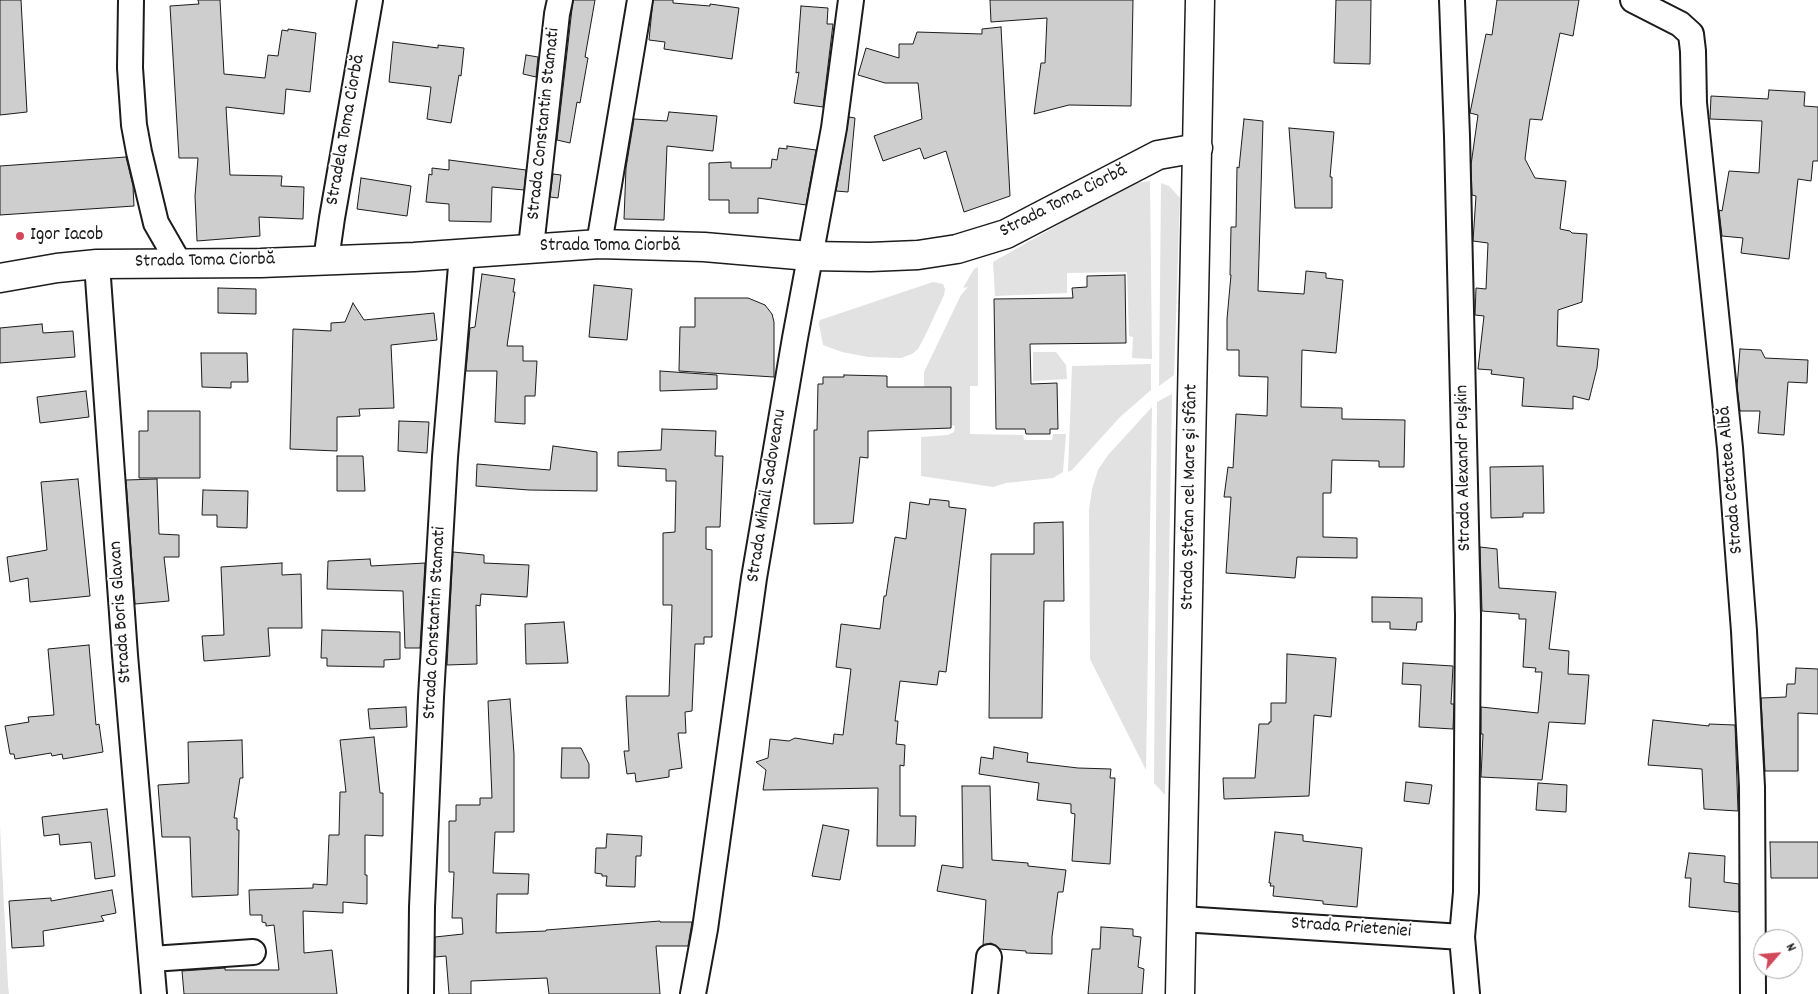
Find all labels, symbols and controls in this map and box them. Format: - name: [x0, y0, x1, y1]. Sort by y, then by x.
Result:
- street label: Strada Constantin Stamati: [524, 27, 566, 221]
- street label: Stradela Toma Ciorbă: [322, 53, 372, 207]
- street label: Strada Toma Ciorbă: [996, 160, 1132, 244]
- place label: Igor Iacob: [30, 225, 103, 247]
- marker: Igor Iacob: [14, 230, 26, 242]
- street label: Strada Toma Ciorbă: [540, 236, 680, 258]
- street label: Strada Toma Ciorbă: [135, 249, 275, 275]
- street label: Strada Ștefan cel Mare și Sfânt: [1178, 384, 1204, 610]
- street label: Strada Alexandr Pușkin: [1452, 384, 1478, 552]
- street label: Strada Cetatea Albă: [1714, 405, 1750, 555]
- street label: Strada Mihail Sadoveanu: [743, 408, 793, 584]
- street label: Strada Constantin Stamati: [420, 526, 452, 720]
- street label: Strada Boris Glavan: [106, 540, 138, 684]
- street label: Strada Prieteniei: [1290, 913, 1412, 945]
- north arrow: [1753, 929, 1803, 979]
- text: N: [1780, 940, 1801, 955]

